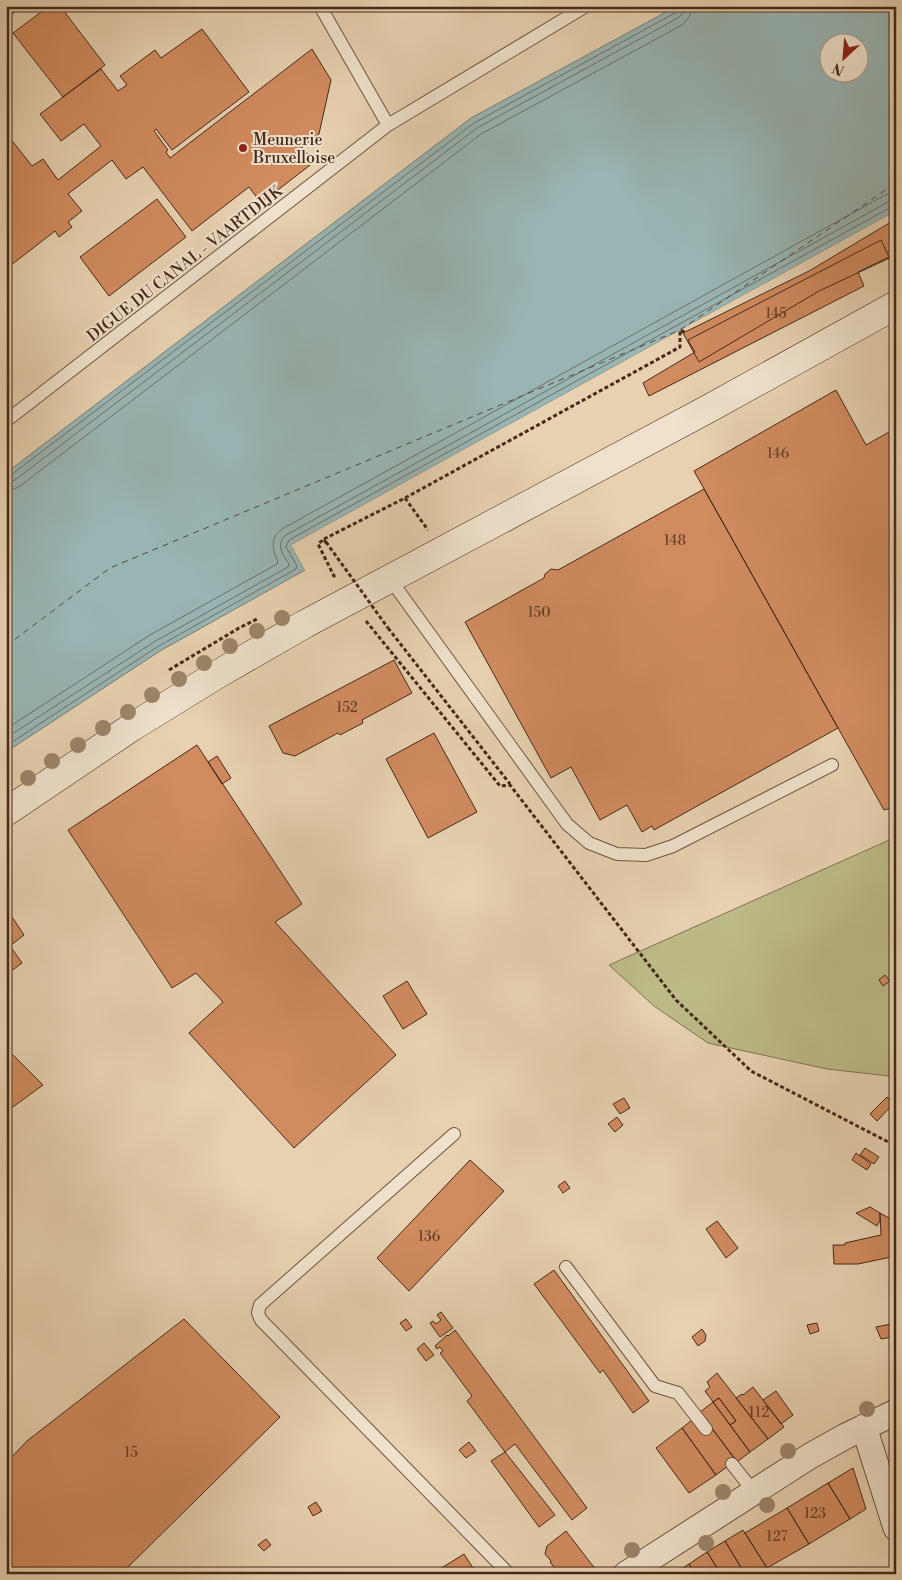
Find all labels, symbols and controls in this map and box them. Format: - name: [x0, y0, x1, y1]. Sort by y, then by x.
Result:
- north arrow: [820, 32, 870, 82]
- text: N: [830, 58, 848, 79]
- place label: Meunerie Bruxelloise: [252, 130, 335, 168]
- marker: Meunerie Bruxelloise: [237, 142, 249, 154]
- street label: DIGUE DU CANAL - VAARTDIJK: [83, 180, 287, 346]
- house number: 145: [765, 305, 787, 323]
- house number: 146: [767, 445, 790, 463]
- house number: 148: [664, 532, 686, 550]
- house number: 150: [527, 604, 551, 622]
- house number: 152: [336, 699, 358, 717]
- house number: 136: [418, 1228, 441, 1246]
- house number: 112: [749, 1404, 769, 1422]
- house number: 15: [124, 1444, 138, 1462]
- house number: 123: [804, 1505, 826, 1523]
- house number: 127: [766, 1528, 788, 1546]

